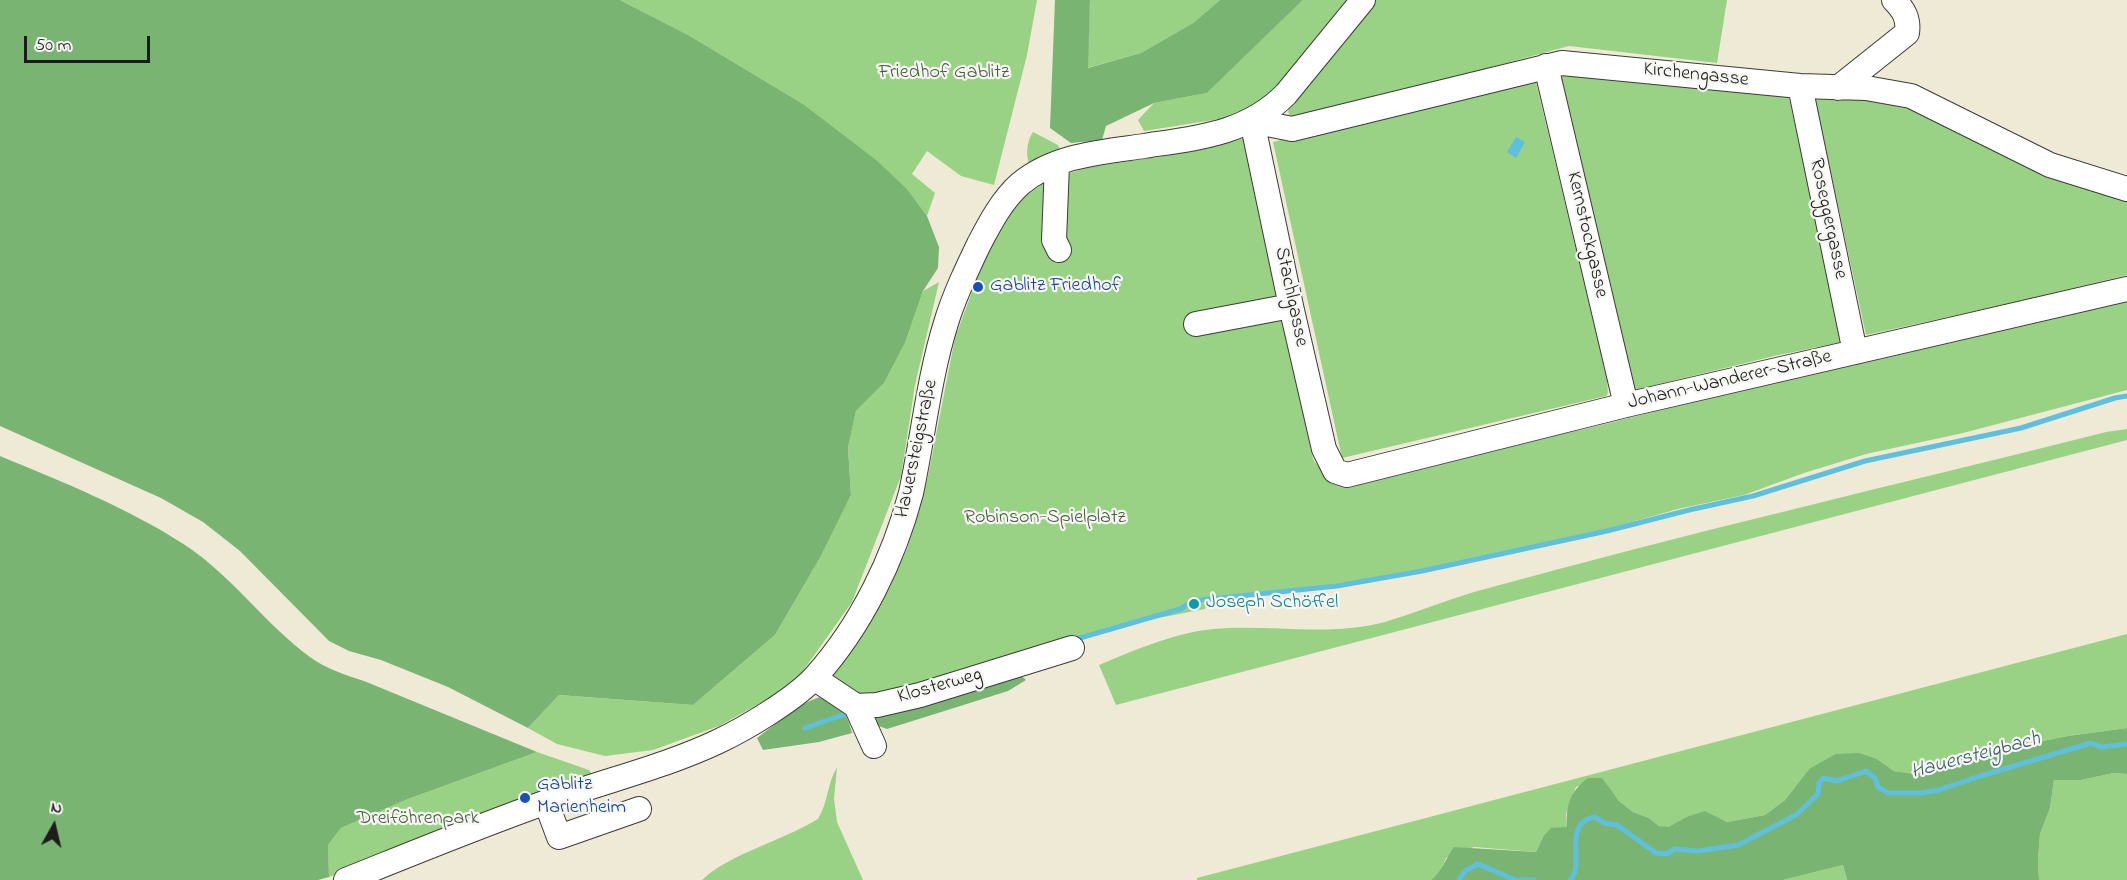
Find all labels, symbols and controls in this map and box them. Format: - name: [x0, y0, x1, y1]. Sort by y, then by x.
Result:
- scale bar: [27, 24, 153, 62]
- text: 50 m: [35, 33, 72, 59]
- street label: Kirchengasse: [1642, 59, 1750, 93]
- park label: Friedhof Gablitz: [879, 62, 1009, 86]
- street label: Roseggergasse: [1802, 156, 1852, 282]
- street label: Kernstockgasse: [1560, 170, 1612, 300]
- street label: Stachlgasse: [1268, 245, 1312, 349]
- place label: Gablitz Friedhof: [990, 275, 1121, 299]
- marker: Gablitz Friedhof: [971, 280, 985, 294]
- street label: Johann-Wanderer-Straße: [1626, 346, 1834, 416]
- street label: Hauersteigstraße: [892, 378, 944, 520]
- park label: Robinson-Spielplatz: [964, 507, 1126, 531]
- place label: Joseph Schöffel: [1206, 592, 1338, 616]
- marker: Joseph Schöffel: [1187, 597, 1201, 611]
- street label: Klosterweg: [895, 664, 985, 710]
- water label: Hauersteigbach: [1909, 728, 2043, 786]
- place label: Gablitz Marienheim: [537, 774, 626, 821]
- marker: Gablitz Marienheim: [518, 791, 532, 805]
- north arrow: [24, 796, 84, 856]
- text: N: [49, 796, 64, 821]
- park label: Dreiföhrenpark: [357, 808, 479, 832]

